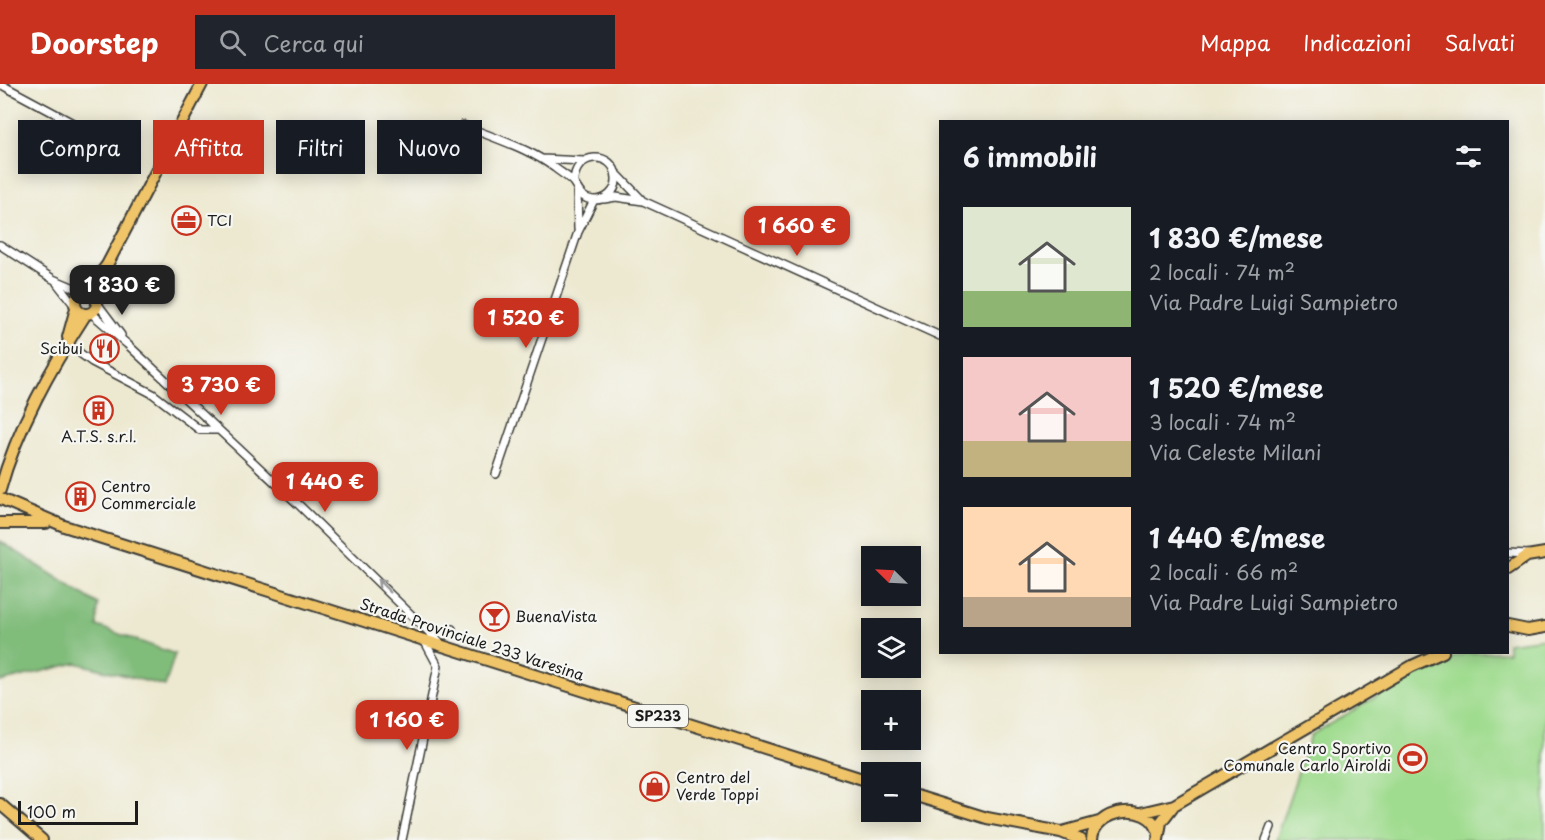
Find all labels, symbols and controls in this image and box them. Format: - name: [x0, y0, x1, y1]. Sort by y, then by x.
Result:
- search box: [195, 15, 615, 69]
- text: Doorstep: [30, 21, 159, 64]
- icon: search: [216, 26, 249, 59]
- text: Cerca qui: [264, 26, 364, 59]
- text: Mappa: [1200, 26, 1270, 58]
- text: Indicazioni: [1303, 26, 1411, 58]
- text: Salvati: [1444, 26, 1515, 58]
- chip: Compra: [18, 120, 141, 174]
- chip: Affitta: [153, 120, 264, 174]
- chip: Filtri: [276, 120, 365, 174]
- chip: Nuovo: [377, 120, 482, 174]
- text: 6 immobili: [963, 137, 1097, 176]
- icon: filters: [1452, 140, 1485, 173]
- office icon: TCI: [170, 205, 202, 237]
- pin: 1 660 €: [742, 206, 852, 257]
- place label: TCI: [207, 208, 232, 231]
- text: 1 660 €: [758, 210, 836, 240]
- text: 1 830 €/mese: [1149, 218, 1323, 257]
- icon: home: [1011, 231, 1083, 303]
- text: 2 locali · 74 m²: [1149, 257, 1295, 287]
- pin: 1 830 €: [67, 265, 177, 316]
- text: 1 830 €: [84, 269, 160, 299]
- text: Via Padre Luigi Sampietro: [1149, 287, 1398, 317]
- pin: 1 520 €: [471, 298, 581, 349]
- text: 1 520 €: [488, 302, 564, 332]
- restaurant icon: Scibui: [88, 333, 120, 365]
- place label: Scibui: [40, 336, 83, 359]
- pin: 3 730 €: [166, 365, 276, 416]
- text: 1 520 €/mese: [1149, 368, 1323, 407]
- text: 3 730 €: [181, 369, 261, 399]
- icon: home: [1011, 381, 1083, 453]
- building icon: A.T.S. s.r.l.: [83, 394, 115, 426]
- text: 3 locali · 74 m²: [1149, 407, 1296, 437]
- place label: A.T.S. s.r.l.: [61, 424, 137, 447]
- text: Via Celeste Milani: [1149, 437, 1321, 467]
- pin: 1 440 €: [270, 462, 380, 513]
- text: 1 440 €: [286, 466, 364, 496]
- place label: Centro Commerciale: [101, 474, 196, 514]
- building icon: Centro Commerciale: [64, 480, 96, 512]
- text: 1 440 €/mese: [1149, 518, 1325, 557]
- icon: home: [1011, 531, 1083, 603]
- north arrow: [861, 546, 921, 606]
- map controls: [861, 546, 921, 822]
- text: 2 locali · 66 m²: [1149, 557, 1298, 587]
- one-way arrow: [376, 579, 391, 594]
- text: Via Padre Luigi Sampietro: [1149, 587, 1398, 617]
- street label: Strada Provinciale 233 Varesina: [357, 591, 588, 686]
- bar icon: BuenaVista: [478, 601, 510, 633]
- place label: BuenaVista: [515, 604, 598, 627]
- button: layers: [861, 618, 921, 678]
- button: +: [861, 690, 921, 750]
- pin: 1 160 €: [352, 700, 462, 751]
- text: 1 160 €: [370, 704, 444, 734]
- road number: SP233: [628, 705, 688, 727]
- place label: Centro Sportivo Comunale Carlo Airoldi: [1223, 736, 1391, 776]
- sports icon: Centro Sportivo Comunale Carlo Airoldi: [1396, 742, 1428, 774]
- button: −: [861, 762, 921, 822]
- place label: Centro del Verde Toppi: [676, 765, 759, 805]
- shop icon: Centro del Verde Toppi: [639, 771, 671, 803]
- scale bar: [18, 798, 138, 826]
- text: 100 m: [27, 799, 76, 823]

